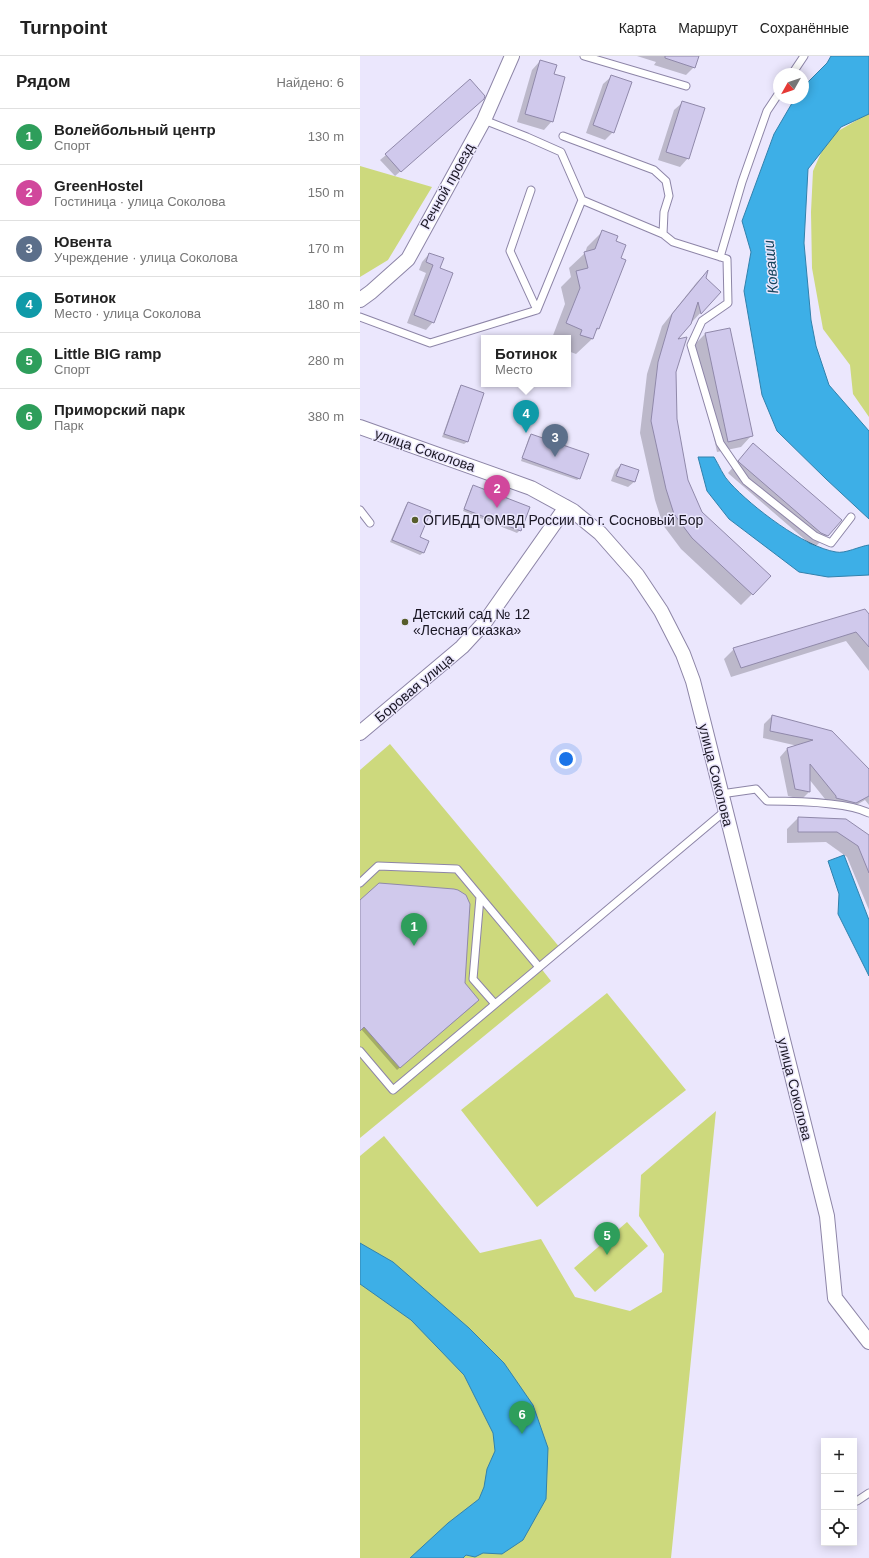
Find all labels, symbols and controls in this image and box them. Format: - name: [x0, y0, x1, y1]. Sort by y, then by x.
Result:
- text: Turnpoint: [20, 17, 107, 38]
- text: Карта: [619, 20, 656, 36]
- text: Маршрут: [678, 20, 738, 36]
- text: Сохранённые: [760, 20, 849, 36]
- north arrow: [773, 68, 809, 104]
- text: Рядом: [16, 72, 71, 91]
- text: Найдено: 6: [276, 75, 344, 90]
- text: Волейбольный центр: [54, 121, 216, 138]
- text: 1: [25, 129, 33, 144]
- text: 130 m: [308, 129, 344, 144]
- text: Спорт: [54, 138, 91, 153]
- street label: Речной проезд: [417, 140, 477, 232]
- text: GreenHostel: [54, 177, 143, 194]
- text: 2: [25, 185, 33, 200]
- text: 150 m: [308, 185, 344, 200]
- text: Гостиница · улица Соколова: [54, 194, 225, 209]
- text: Ювента: [54, 233, 112, 250]
- water label: Коваши: [760, 239, 781, 295]
- text: 3: [25, 241, 33, 256]
- text: 170 m: [308, 241, 344, 256]
- text: Учреждение · улица Соколова: [54, 250, 238, 265]
- text: Ботинок: [54, 289, 116, 306]
- text: 4: [25, 297, 33, 312]
- text: 180 m: [308, 297, 344, 312]
- text: Место · улица Соколова: [54, 306, 201, 321]
- popup: [481, 335, 571, 387]
- text: Little BIG ramp: [54, 345, 162, 362]
- text: Ботинок: [495, 345, 557, 362]
- text: 5: [25, 353, 33, 368]
- text: 280 m: [308, 353, 344, 368]
- text: Спорт: [54, 362, 91, 377]
- text: Место: [495, 362, 533, 377]
- pin: 4: [513, 400, 539, 433]
- text: Приморский парк: [54, 401, 185, 418]
- text: 6: [25, 409, 33, 424]
- text: 380 m: [308, 409, 344, 424]
- text: Парк: [54, 418, 84, 433]
- pin: 3: [542, 424, 568, 457]
- street label: улица Соколова: [373, 425, 478, 475]
- pin: 2: [484, 475, 510, 508]
- place label: ОГИБДД ОМВД России по г. Сосновый Бор: [423, 512, 704, 528]
- marker: ОГИБДД ОМВД России по г. Сосновый Бор: [410, 515, 420, 525]
- place label: Детский сад № 12 «Лесная сказка»: [413, 606, 530, 638]
- marker: Детский сад № 12 «Лесная сказка»: [400, 617, 410, 627]
- street label: Боровая улица: [371, 650, 457, 725]
- street label: улица Соколова: [696, 722, 737, 828]
- your location: [556, 749, 576, 769]
- pin: 1: [401, 913, 427, 946]
- street label: улица Соколова: [775, 1036, 816, 1142]
- pin: 5: [594, 1222, 620, 1255]
- pin: 6: [509, 1401, 535, 1434]
- map controls: [821, 1438, 857, 1546]
- button: +: [821, 1438, 857, 1474]
- button: −: [821, 1474, 857, 1510]
- button: locate: [821, 1510, 857, 1546]

